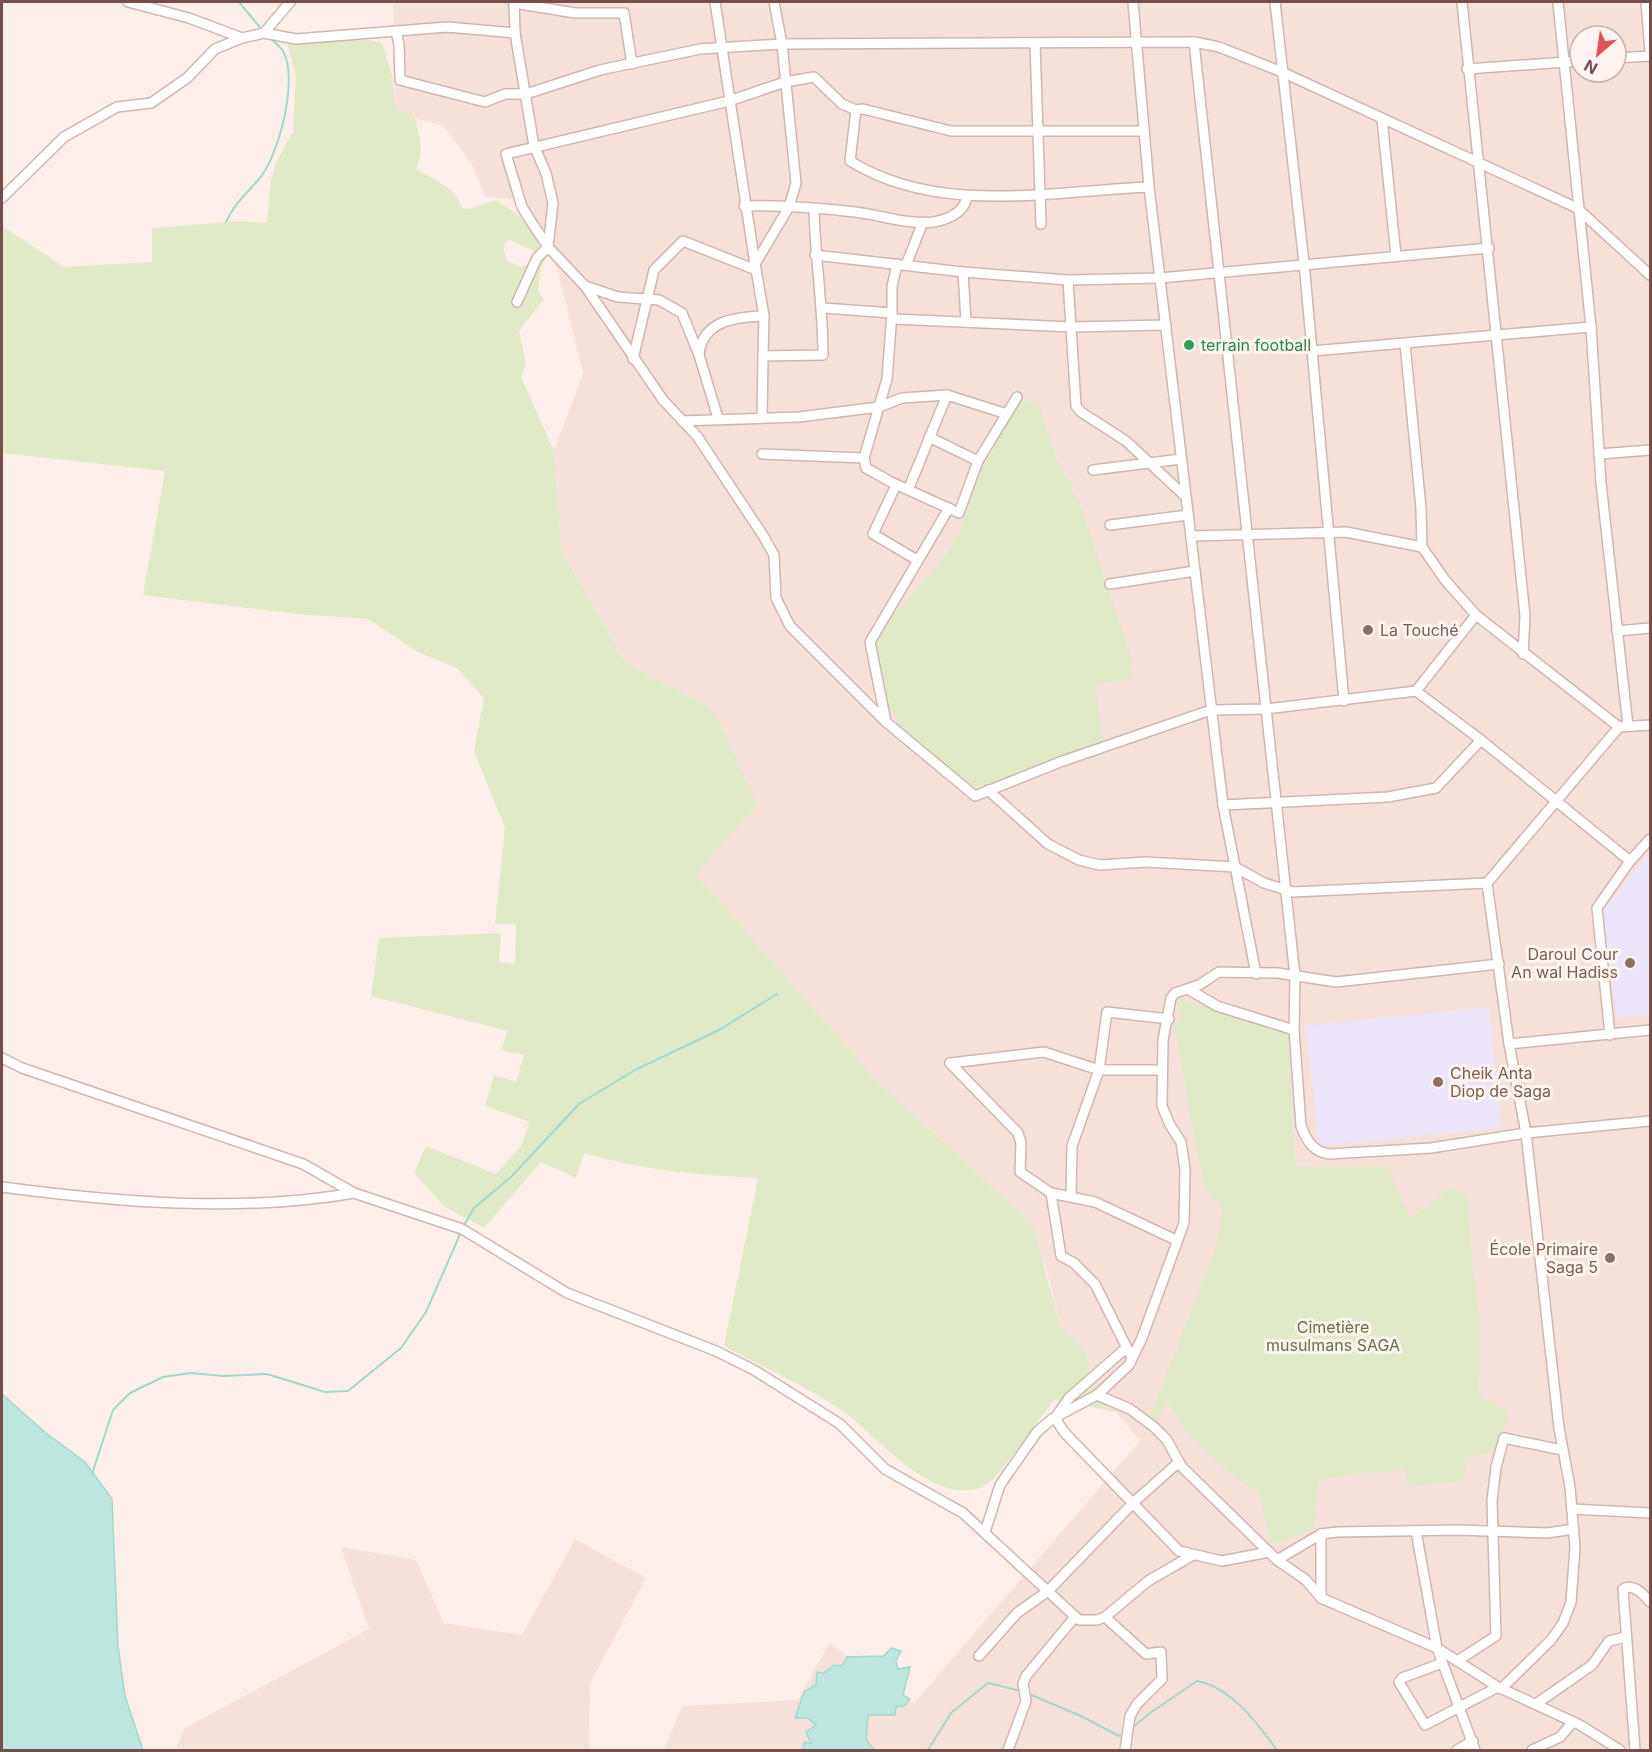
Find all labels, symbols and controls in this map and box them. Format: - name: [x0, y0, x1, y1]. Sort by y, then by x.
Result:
- north arrow: [1568, 24, 1628, 84]
- text: N: [1581, 55, 1601, 79]
- place label: terrain football: [1201, 335, 1311, 355]
- marker: terrain football: [1182, 338, 1196, 352]
- place label: La Touché: [1380, 620, 1459, 640]
- marker: La Touché: [1361, 623, 1375, 637]
- place label: Daroul Cour An wal Hadiss: [1511, 944, 1618, 982]
- marker: Daroul Cour An wal Hadiss: [1623, 956, 1637, 970]
- place label: Cheik Anta Diop de Saga: [1450, 1063, 1551, 1101]
- marker: Cheik Anta Diop de Saga: [1431, 1075, 1445, 1089]
- place label: École Primaire Saga 5: [1490, 1239, 1598, 1277]
- marker: École Primaire Saga 5: [1603, 1251, 1617, 1265]
- park label: Cimetière musulmans SAGA: [1266, 1317, 1400, 1355]

